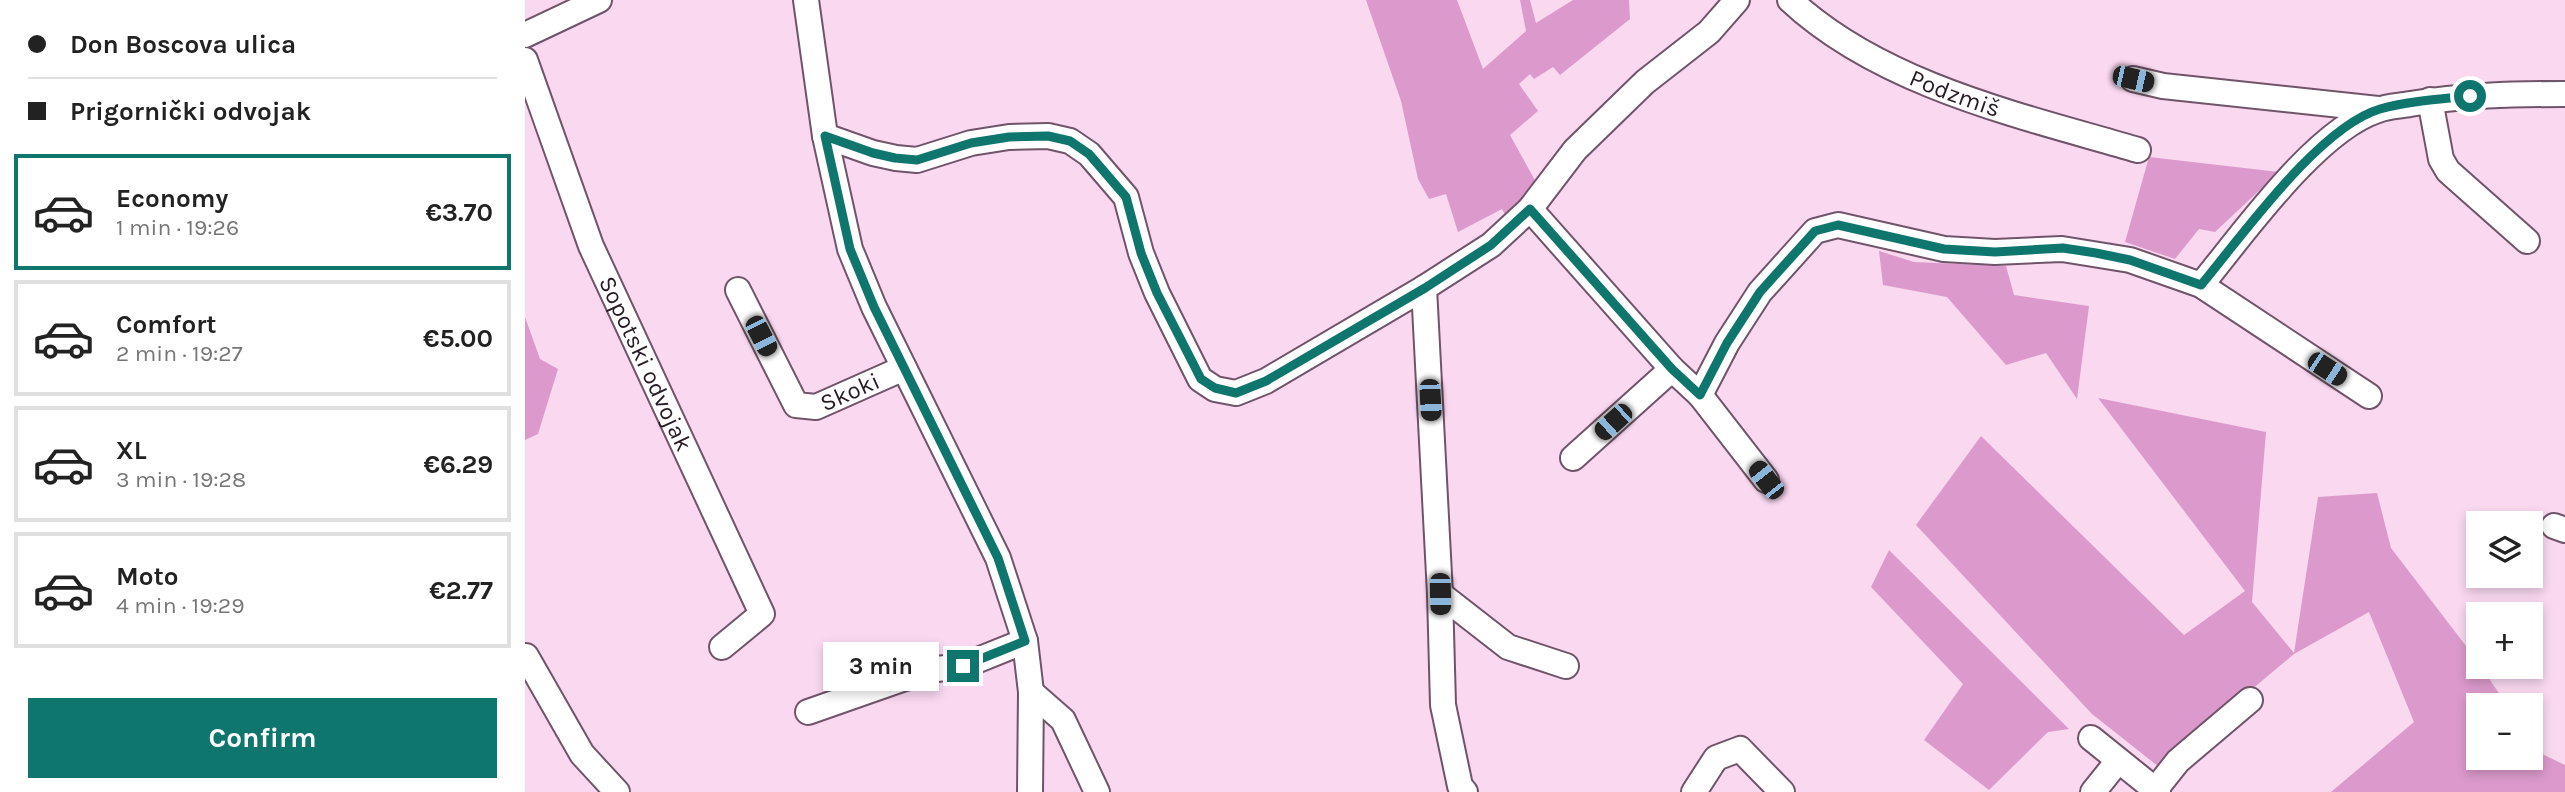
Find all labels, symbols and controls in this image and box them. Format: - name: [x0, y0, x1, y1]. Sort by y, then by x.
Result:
- text: Don Boscova ulica: [70, 29, 296, 60]
- street label: Podzmiš: [1905, 64, 2004, 123]
- car: [2111, 64, 2156, 94]
- route start: [2454, 80, 2486, 112]
- text: Prigornički odvojak: [70, 96, 311, 127]
- icon: car: [32, 181, 95, 244]
- text: Economy: [116, 183, 228, 214]
- text: €3.70: [425, 197, 493, 228]
- text: 1 min · 19:26: [116, 214, 239, 241]
- street label: Sopotski odvojak: [593, 272, 698, 455]
- icon: car: [32, 307, 95, 370]
- text: Comfort: [116, 309, 217, 340]
- car: [743, 313, 780, 359]
- text: €5.00: [423, 323, 493, 354]
- text: 2 min · 19:27: [116, 340, 242, 367]
- car: [2304, 349, 2351, 389]
- street label: Skoki: [816, 367, 884, 417]
- car: [1419, 378, 1442, 422]
- car: [1591, 400, 1636, 444]
- icon: car: [32, 433, 95, 496]
- text: XL: [116, 435, 147, 466]
- text: €6.29: [424, 449, 493, 480]
- car: [1745, 457, 1788, 503]
- text: 3 min · 19:28: [116, 466, 246, 493]
- map controls: [2466, 511, 2543, 770]
- button: layers: [2466, 511, 2543, 588]
- icon: car: [32, 559, 95, 622]
- text: Moto: [116, 561, 178, 592]
- car: [1430, 573, 1451, 615]
- text: €2.77: [429, 575, 493, 606]
- text: 4 min · 19:29: [116, 592, 245, 619]
- button: +: [2466, 602, 2543, 679]
- callout: 3 min: [823, 642, 939, 690]
- route end: [947, 650, 979, 682]
- text: 3 min: [849, 653, 913, 680]
- button: −: [2466, 693, 2543, 770]
- button: Confirm: [28, 698, 497, 778]

